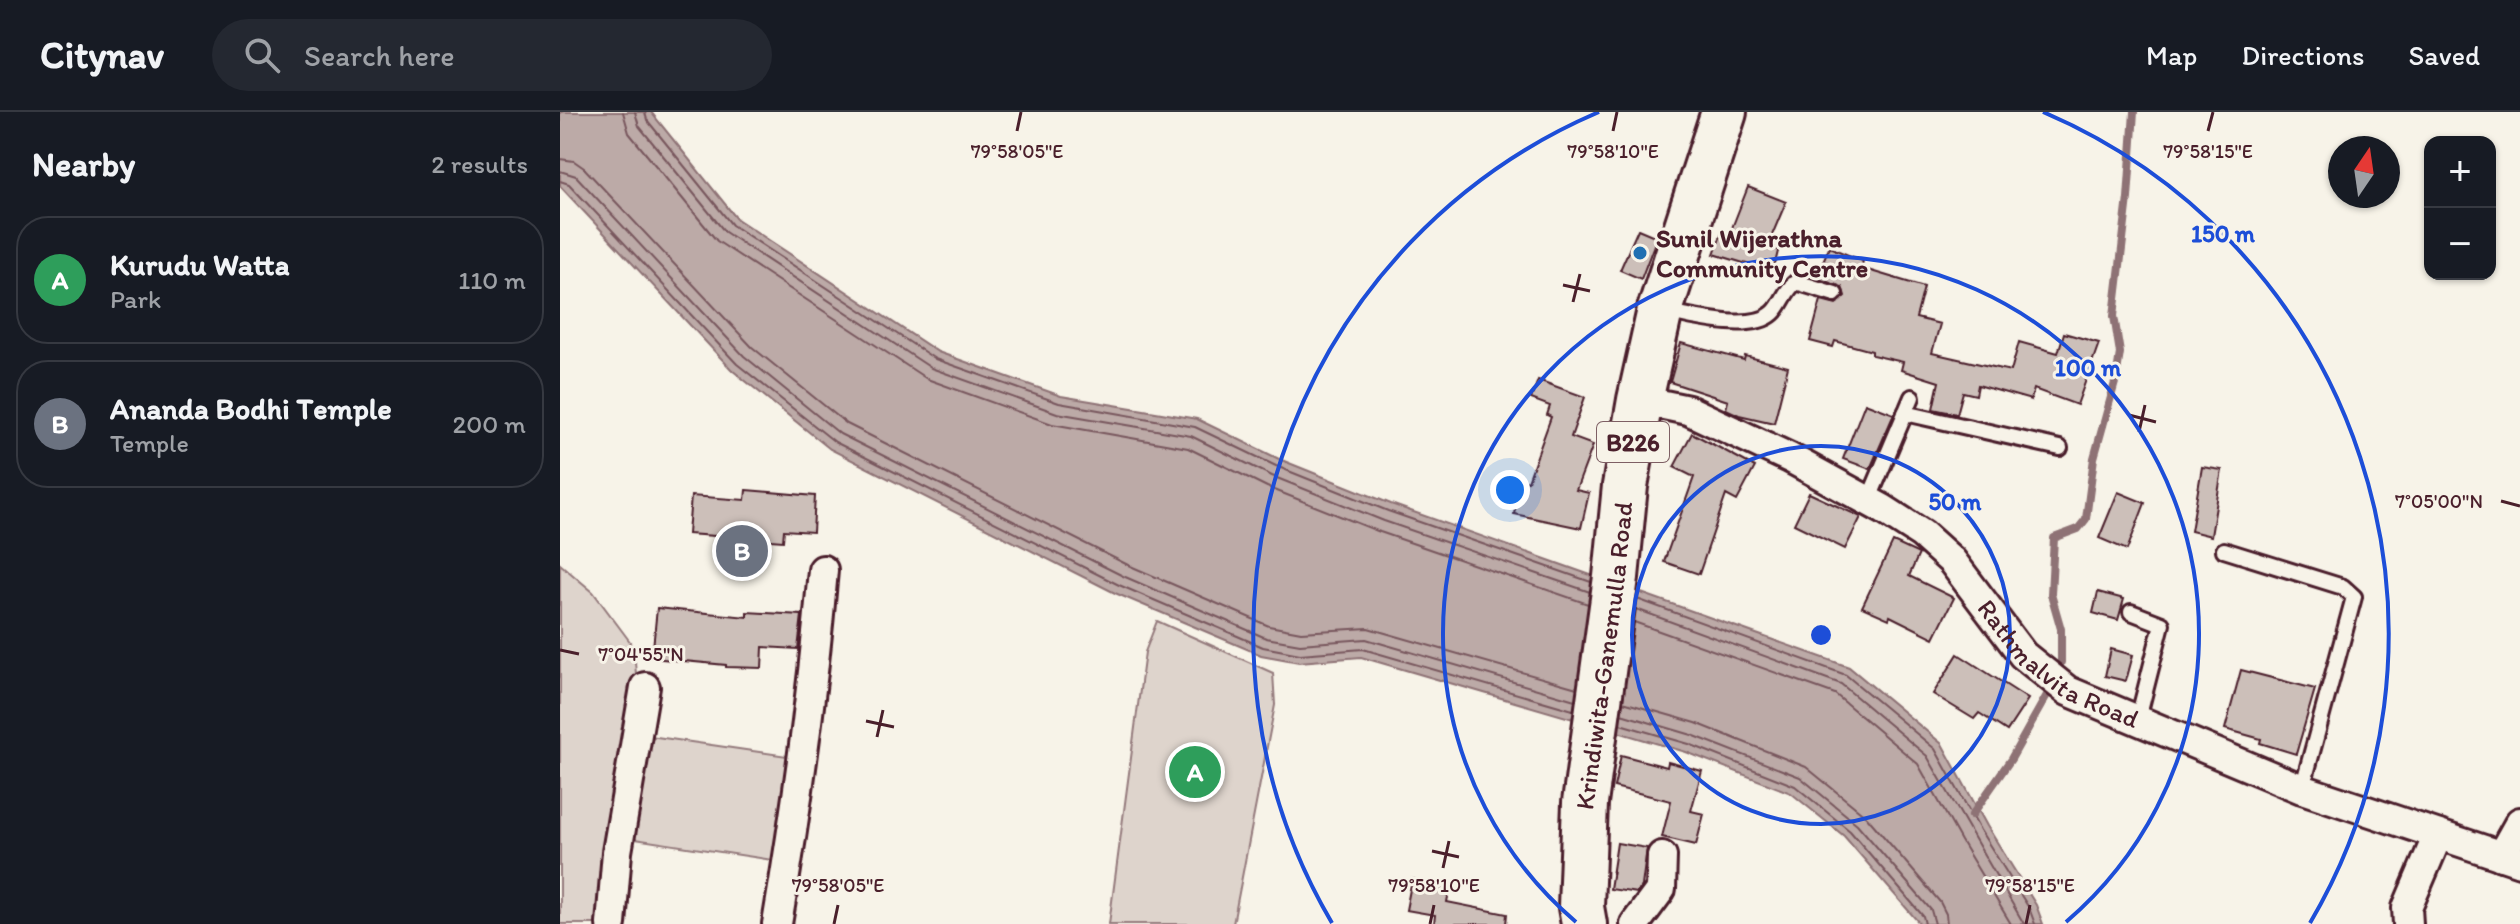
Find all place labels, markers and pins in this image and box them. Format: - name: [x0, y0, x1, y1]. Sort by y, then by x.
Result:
- place label: Sunil Wijerathna Community Centre: [1656, 222, 1868, 284]
- marker: Sunil Wijerathna Community Centre: [1631, 244, 1649, 262]
- pin: B: [716, 521, 768, 581]
- centre of rings: [1807, 621, 1835, 649]
- pin: A: [1169, 742, 1221, 802]

